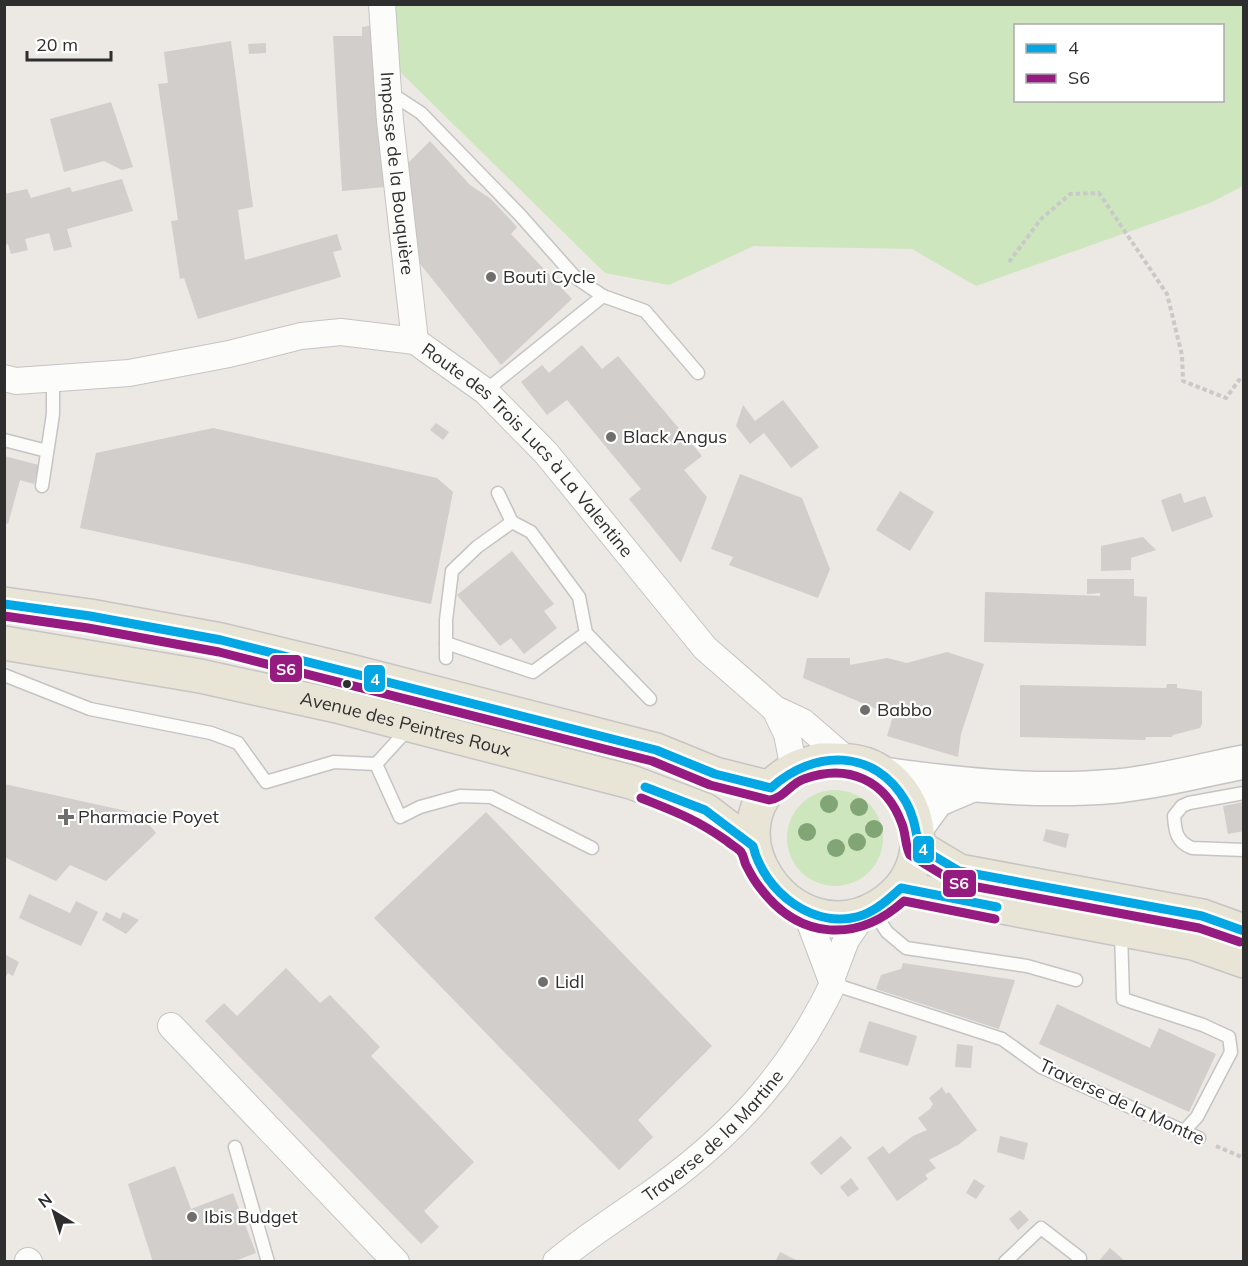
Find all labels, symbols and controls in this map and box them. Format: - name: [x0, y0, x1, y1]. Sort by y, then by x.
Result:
- scale bar: [27, 24, 111, 62]
- legend: [1014, 24, 1224, 102]
- text: 20 m: [36, 33, 78, 56]
- text: 4: [1068, 36, 1079, 59]
- text: S6: [1068, 66, 1090, 89]
- street label: Impasse de la Bouquière: [376, 71, 419, 276]
- place label: Bouti Cycle: [503, 265, 596, 288]
- marker: Bouti Cycle: [484, 270, 498, 284]
- street label: Route des Trois Lucs à La Valentine: [417, 338, 638, 562]
- place label: Black Angus: [623, 425, 727, 448]
- marker: Black Angus: [604, 430, 618, 444]
- line badge: S6: [269, 654, 303, 683]
- text: S6: [276, 659, 296, 679]
- line badge: 4: [363, 664, 386, 693]
- text: 4: [370, 669, 380, 689]
- unlabelled marker: [341, 678, 353, 690]
- street label: Avenue des Peintres Roux: [298, 686, 514, 762]
- place label: Babbo: [877, 698, 932, 721]
- marker: Babbo: [858, 703, 872, 717]
- place label: Pharmacie Poyet: [78, 805, 219, 828]
- marker: Pharmacie Poyet: [59, 810, 73, 824]
- line badge: 4: [912, 835, 935, 864]
- text: 4: [918, 839, 928, 859]
- line badge: S6: [942, 869, 977, 898]
- text: S6: [949, 873, 969, 893]
- place label: Lidl: [555, 970, 584, 993]
- marker: Lidl: [536, 975, 550, 989]
- street label: Traverse de la Montre: [1036, 1053, 1208, 1150]
- street label: Traverse de la Martine: [638, 1065, 788, 1207]
- north arrow: [24, 1182, 84, 1242]
- text: N: [34, 1189, 56, 1212]
- place label: Ibis Budget: [204, 1205, 298, 1228]
- marker: Ibis Budget: [185, 1210, 199, 1224]

